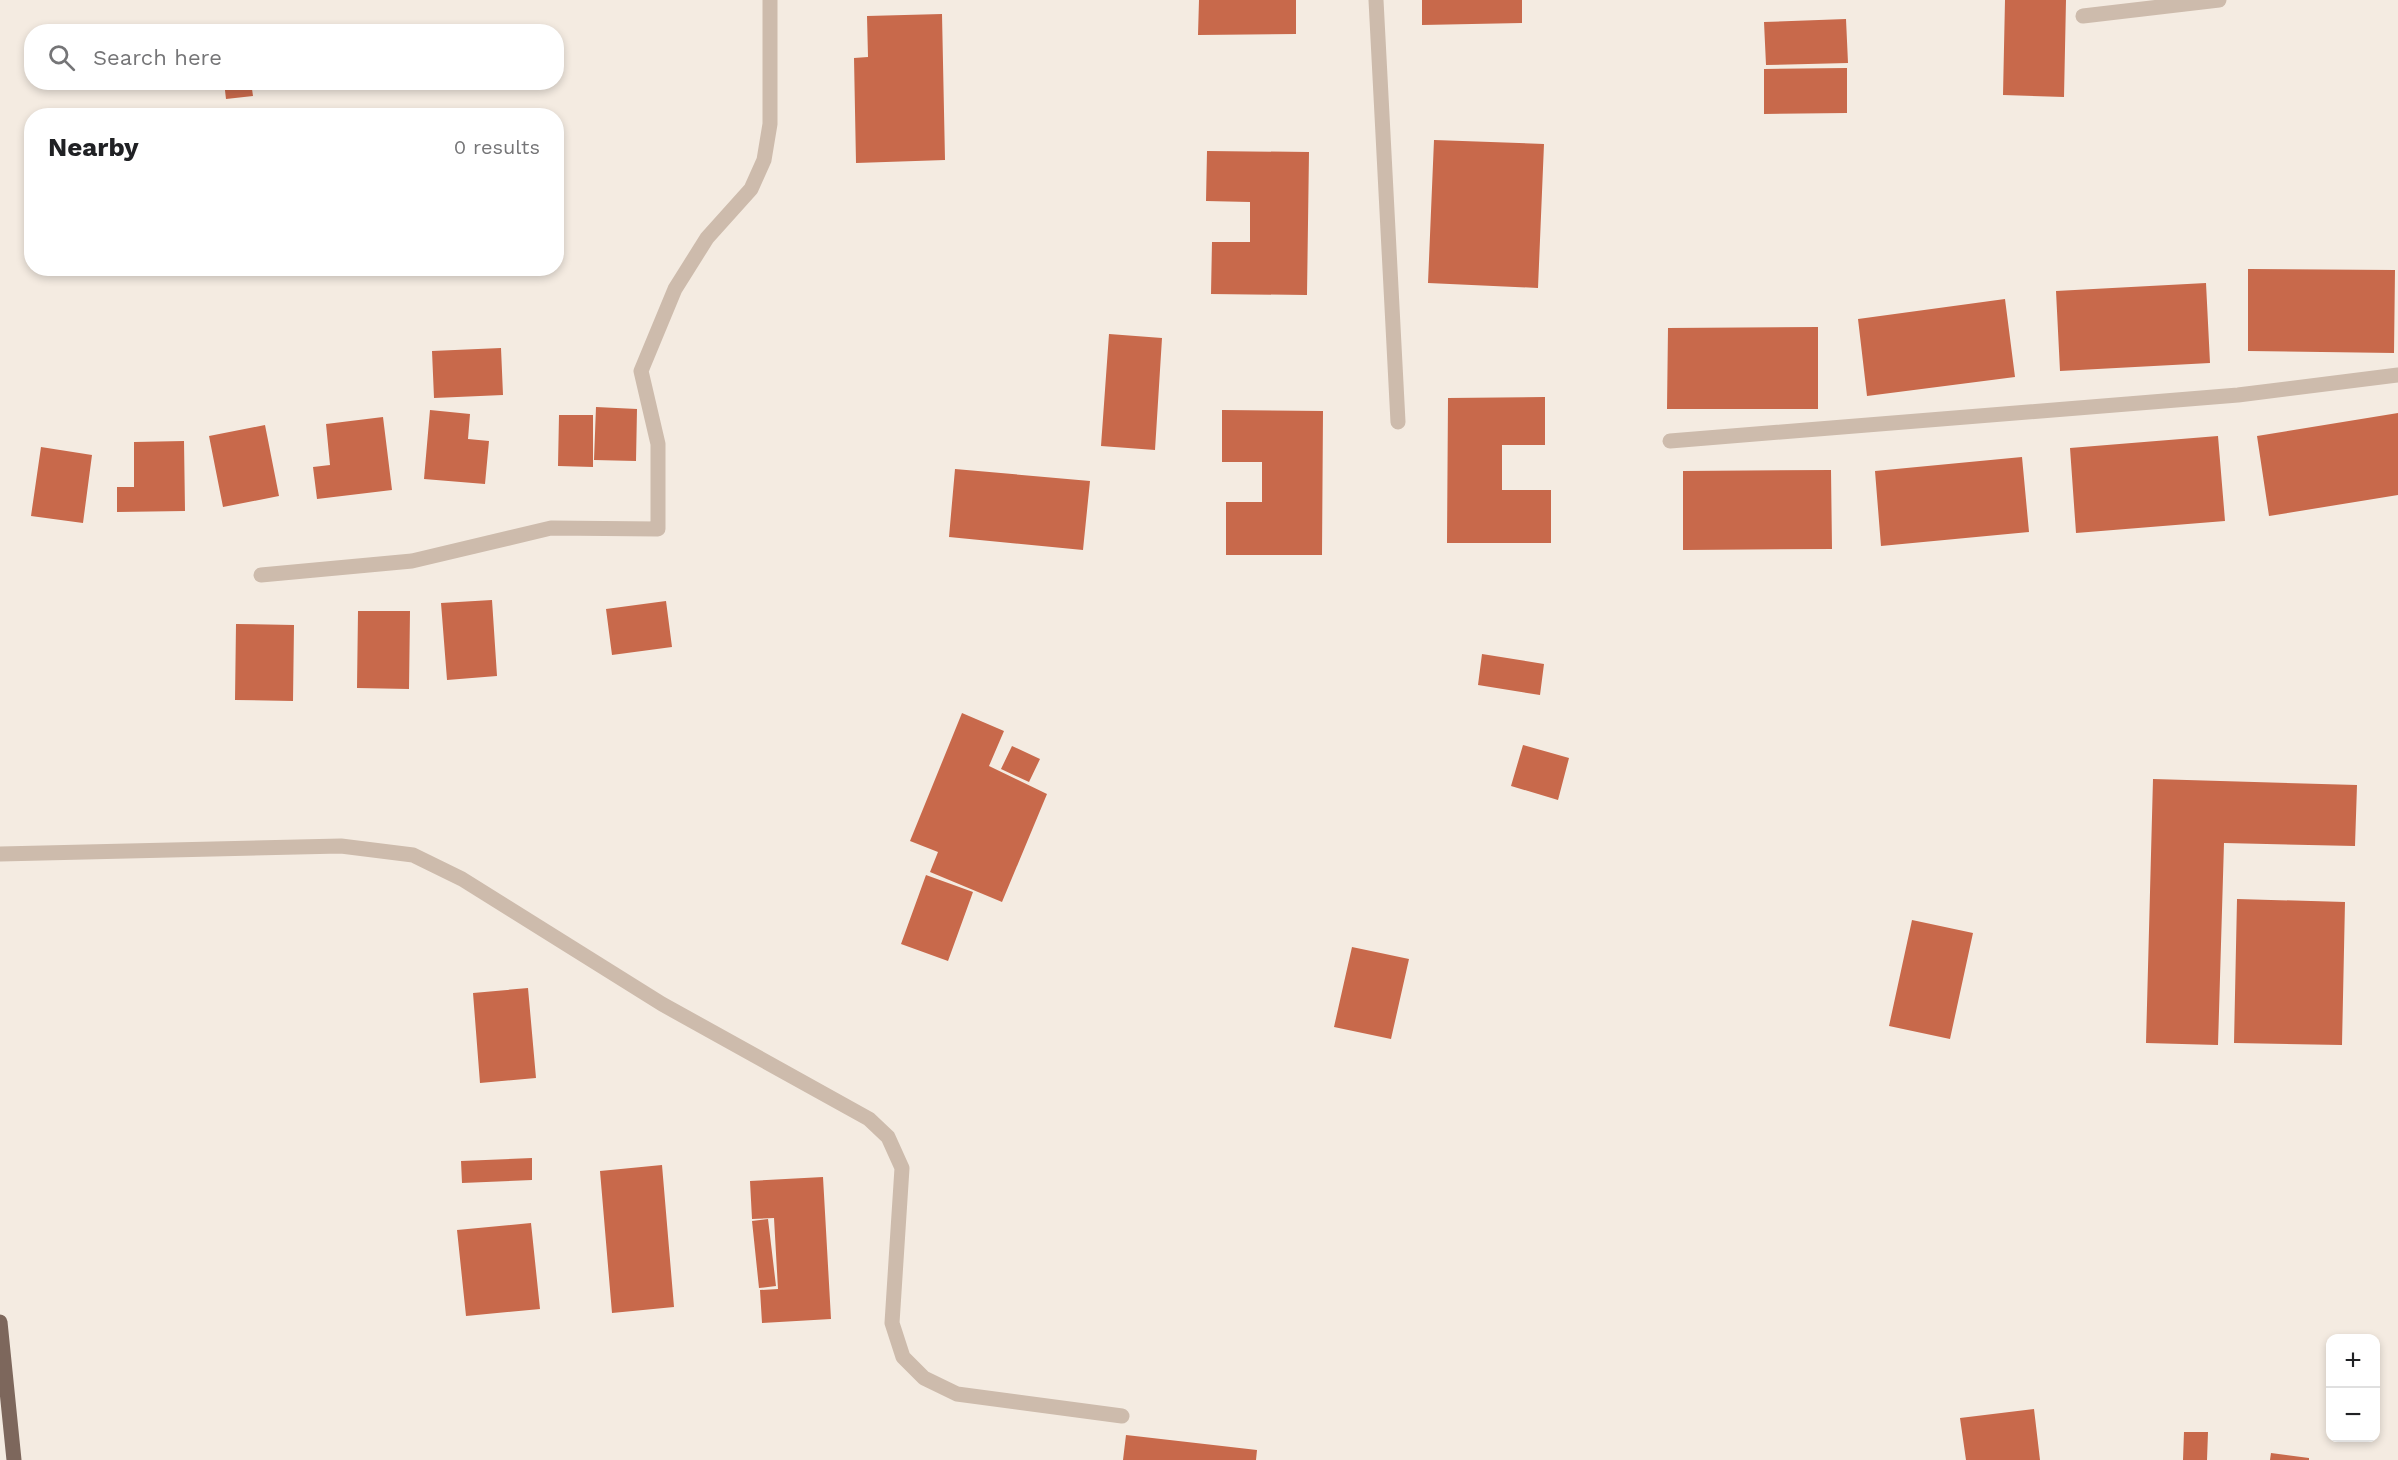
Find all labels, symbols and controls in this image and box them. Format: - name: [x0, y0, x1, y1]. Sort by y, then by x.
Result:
- search box: [24, 24, 564, 90]
- icon: search: [45, 41, 78, 74]
- text: Search here: [93, 45, 222, 70]
- text: Nearby: [48, 132, 139, 162]
- text: 0 results: [454, 135, 540, 159]
- map controls: [2326, 1334, 2380, 1442]
- button: +: [2326, 1334, 2380, 1388]
- button: −: [2326, 1388, 2380, 1442]

